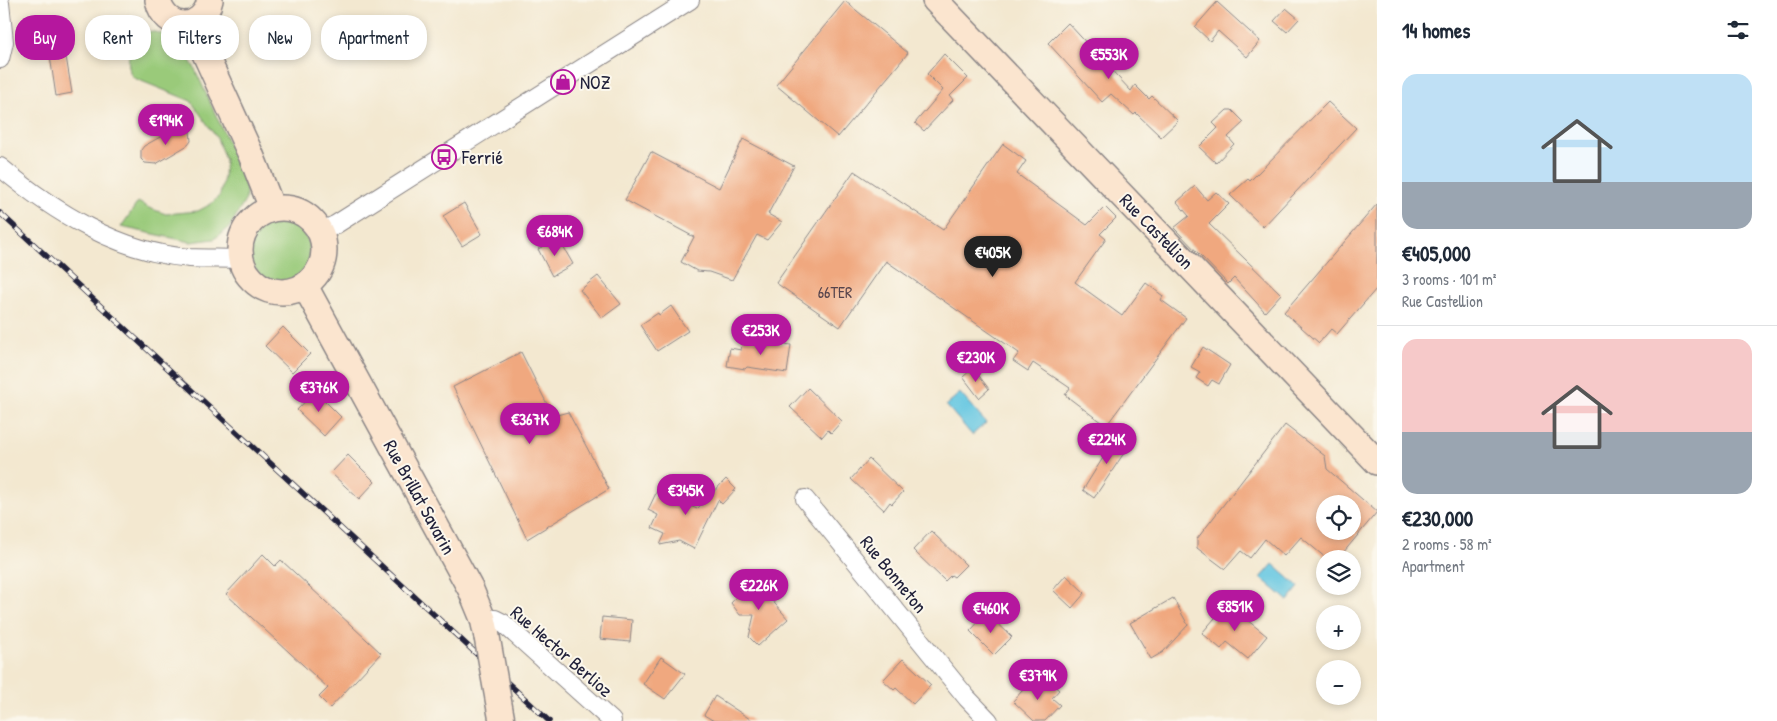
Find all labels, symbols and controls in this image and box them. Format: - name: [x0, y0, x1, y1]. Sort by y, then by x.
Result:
- chip: Buy: [15, 15, 75, 60]
- chip: Rent: [85, 15, 151, 60]
- chip: Filters: [161, 15, 239, 60]
- chip: New: [249, 15, 311, 60]
- chip: Apartment: [321, 15, 427, 60]
- text: 14 homes: [1402, 16, 1470, 45]
- icon: filters: [1724, 16, 1752, 44]
- pin: €553K: [1074, 38, 1144, 80]
- text: €553K: [1091, 43, 1127, 65]
- shop icon: NOZ: [550, 69, 576, 95]
- place label: NOZ: [580, 69, 611, 95]
- pin: €194K: [131, 104, 201, 146]
- icon: home: [1532, 106, 1622, 196]
- text: €194K: [149, 109, 183, 131]
- bus stop icon: Ferrié: [431, 144, 457, 170]
- place label: Ferrié: [461, 144, 504, 170]
- street label: Rue Castellion: [1114, 187, 1200, 275]
- pin: €684K: [520, 214, 590, 257]
- text: €684K: [537, 220, 573, 242]
- pin: €405K: [958, 236, 1028, 278]
- text: €405,000: [1402, 239, 1471, 268]
- text: €405K: [975, 241, 1011, 263]
- text: 3 rooms · 101 m²: [1402, 268, 1497, 290]
- house number: 66TER: [818, 281, 852, 303]
- text: Rue Castellion: [1402, 290, 1483, 312]
- pin: €253K: [726, 314, 796, 356]
- text: €253K: [742, 319, 780, 341]
- pin: €230K: [941, 340, 1011, 383]
- text: €230K: [957, 346, 995, 368]
- pin: €376K: [284, 370, 354, 413]
- icon: home: [1532, 372, 1622, 462]
- text: €376K: [300, 376, 338, 398]
- pin: €367K: [495, 402, 565, 445]
- text: €367K: [511, 408, 549, 430]
- pin: €224K: [1072, 422, 1142, 465]
- text: €224K: [1088, 428, 1126, 450]
- street label: Rue Brillat Savarin: [378, 435, 462, 559]
- pin: €345K: [651, 474, 721, 516]
- text: €345K: [668, 479, 704, 501]
- map controls: [1316, 495, 1361, 705]
- button: locate: [1316, 495, 1361, 540]
- text: €230,000: [1402, 504, 1473, 533]
- street label: Rue Bonneton: [855, 530, 933, 618]
- text: 2 rooms · 58 m²: [1402, 533, 1492, 555]
- button: layers: [1316, 550, 1361, 595]
- text: Apartment: [1402, 555, 1465, 577]
- pin: €226K: [724, 568, 794, 611]
- text: €226K: [740, 574, 778, 596]
- pin: €851K: [1200, 590, 1270, 632]
- pin: €460K: [956, 592, 1026, 634]
- text: €851K: [1217, 595, 1253, 617]
- text: €460K: [973, 597, 1009, 619]
- street label: Rue Hector Berlioz: [505, 599, 619, 703]
- button: +: [1316, 605, 1361, 650]
- pin: €379K: [1003, 658, 1073, 701]
- button: −: [1316, 660, 1361, 705]
- text: €379K: [1019, 664, 1057, 686]

